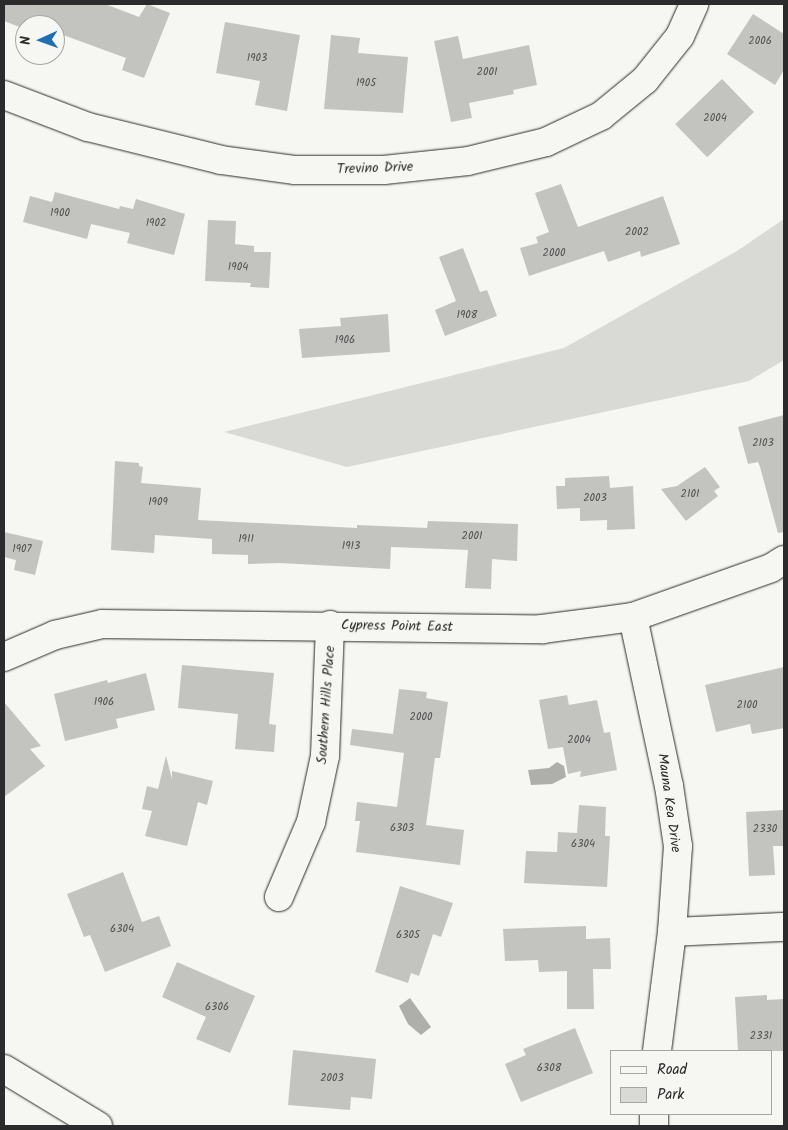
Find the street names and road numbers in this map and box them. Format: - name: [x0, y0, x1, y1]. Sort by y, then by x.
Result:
- street label: Trevino Drive: [337, 158, 413, 178]
- street label: Cypress Point East: [341, 617, 453, 635]
- street label: Southern Hills Place: [313, 645, 339, 765]
- street label: Mauna Kea Drive: [654, 752, 684, 854]

